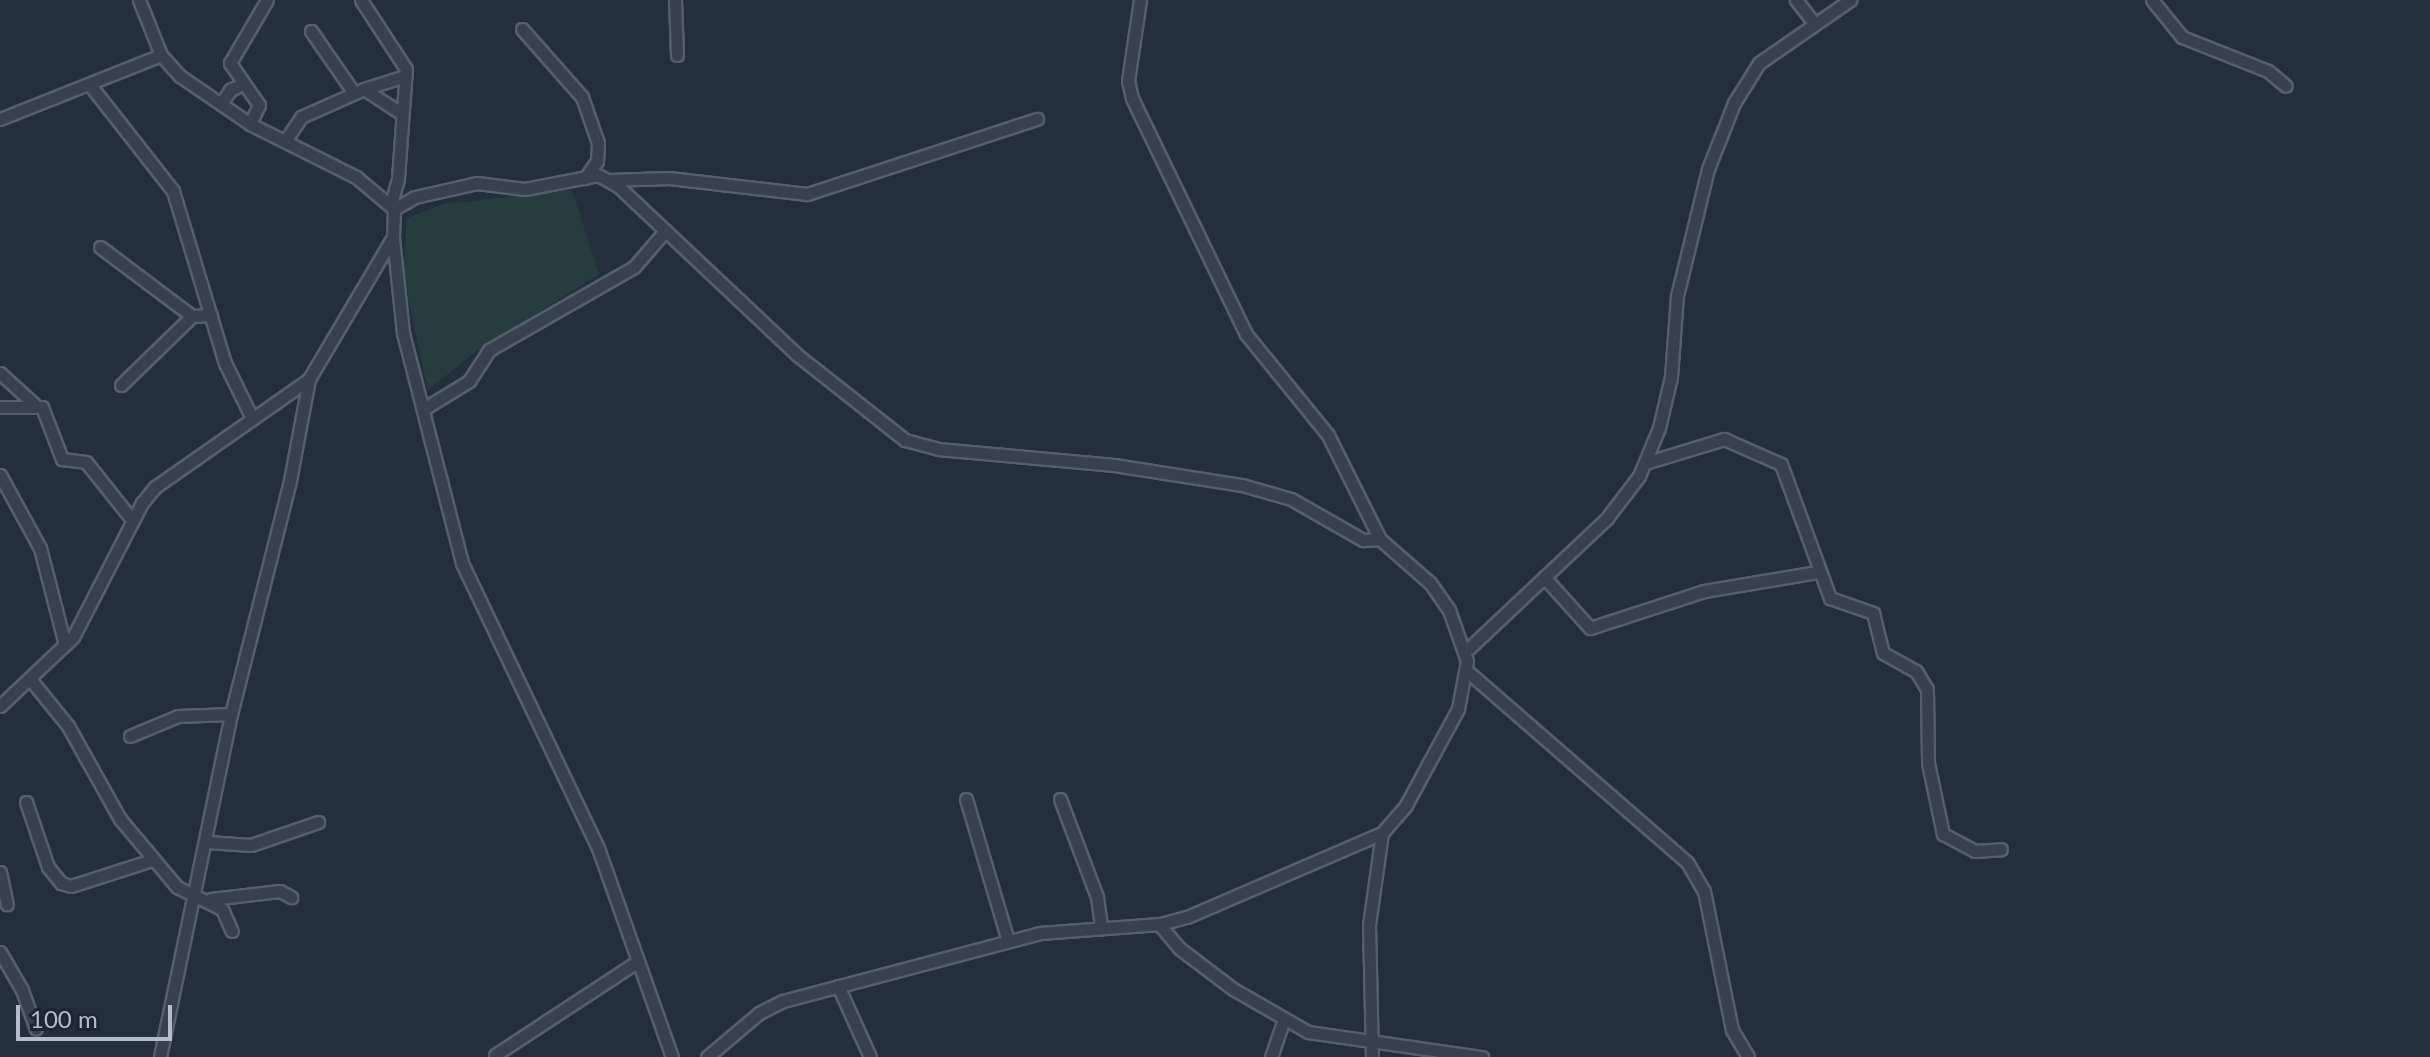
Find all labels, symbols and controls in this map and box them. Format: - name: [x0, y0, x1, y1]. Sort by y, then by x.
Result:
- scale bar: [20, 989, 176, 1039]
- text: 100 m: [30, 1004, 98, 1033]

